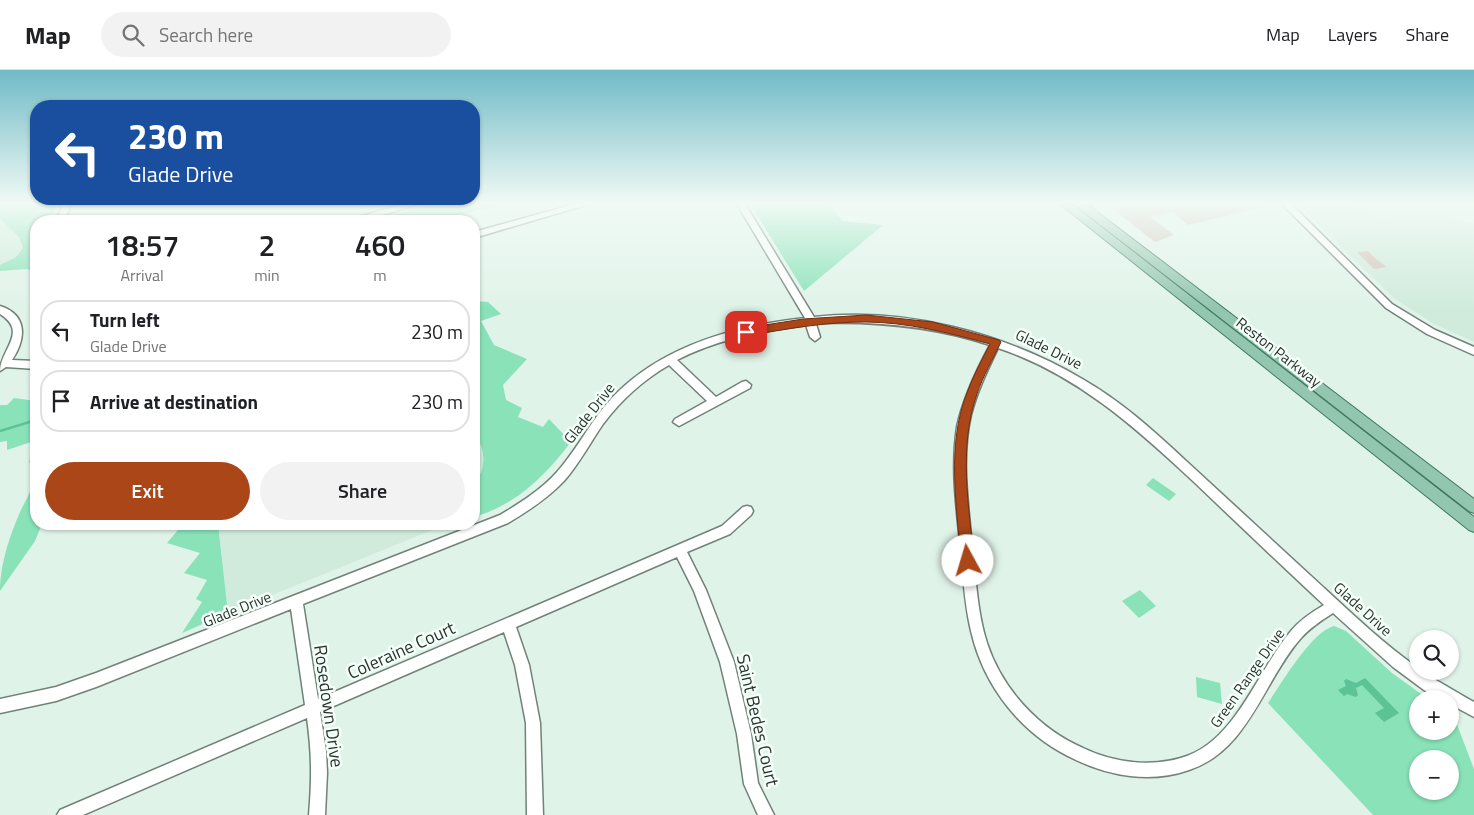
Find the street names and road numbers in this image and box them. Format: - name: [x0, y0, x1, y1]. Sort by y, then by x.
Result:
- street label: Reston Parkway: [1231, 311, 1327, 393]
- street label: Glade Drive: [1012, 323, 1086, 375]
- street label: Glade Drive: [558, 378, 620, 448]
- street label: Glade Drive: [1329, 576, 1397, 642]
- street label: Glade Drive: [199, 585, 275, 633]
- street label: Coleraine Court: [343, 614, 460, 686]
- street label: Green Range Drive: [1204, 623, 1290, 733]
- street label: Rosedown Drive: [307, 643, 351, 769]
- street label: Saint Bedes Court: [730, 651, 786, 789]

